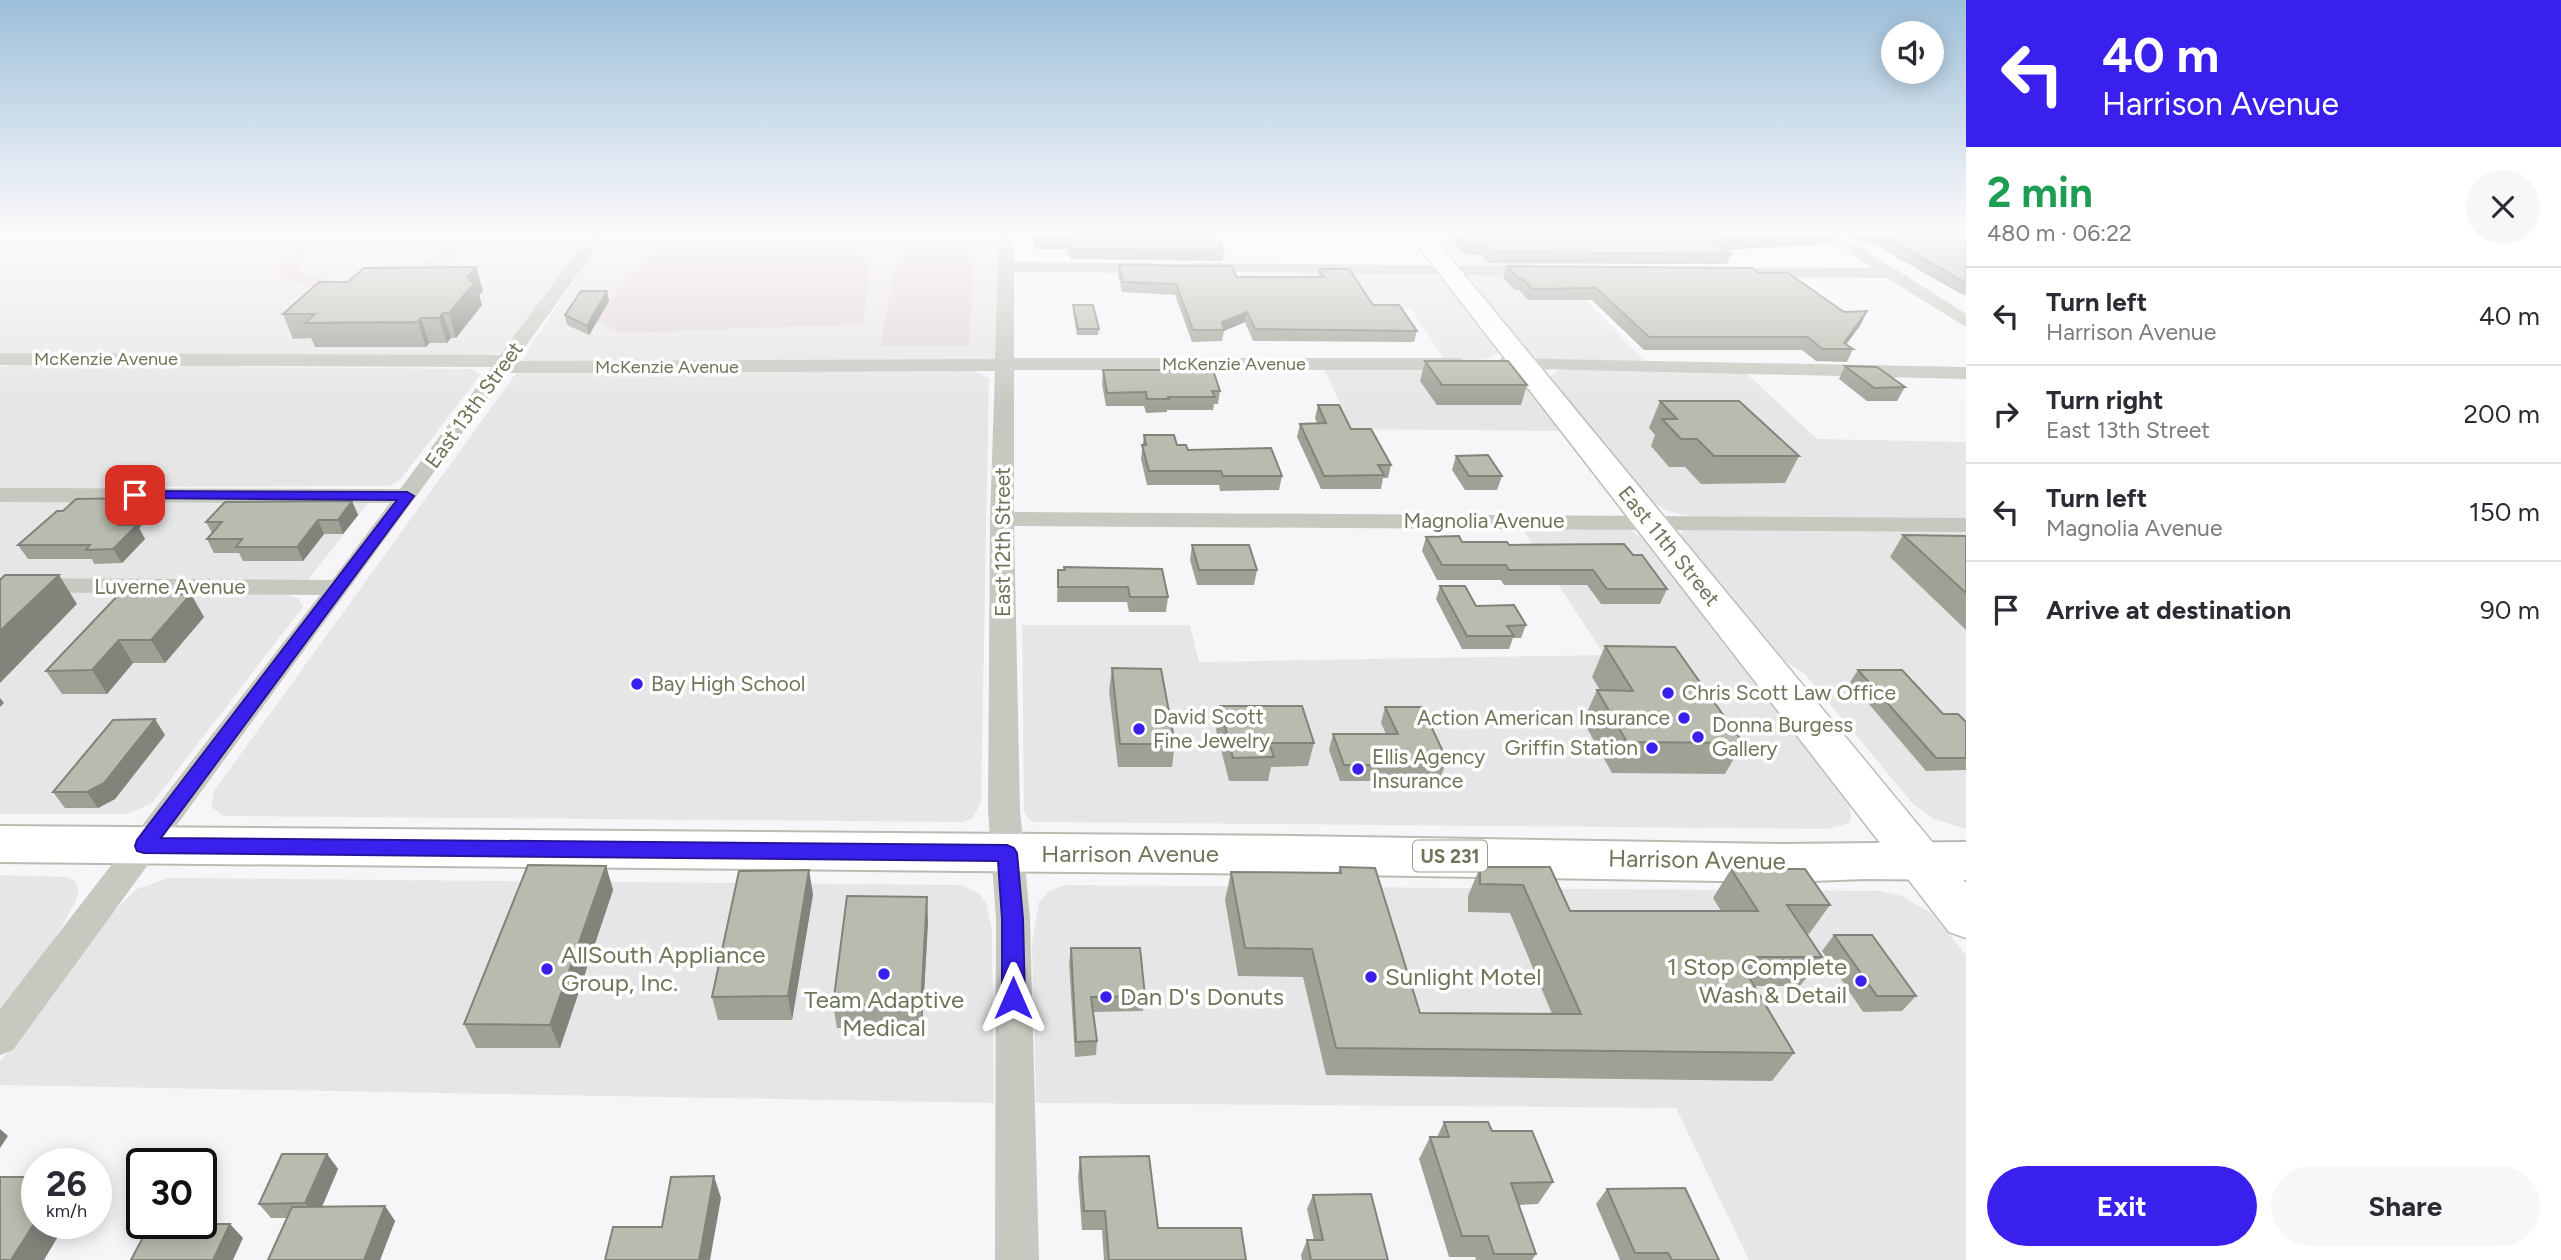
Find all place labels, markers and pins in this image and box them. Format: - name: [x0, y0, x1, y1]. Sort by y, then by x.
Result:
- pin: [105, 465, 165, 525]
- place label: Bay High School: [651, 671, 805, 696]
- marker: Bay High School: [629, 676, 645, 692]
- place label: Chris Scott Law Office: [1682, 680, 1896, 705]
- marker: Chris Scott Law Office: [1660, 685, 1676, 701]
- place label: David Scott Fine Jewelry: [1153, 704, 1270, 753]
- place label: Action American Insurance: [1417, 705, 1670, 730]
- marker: Action American Insurance: [1676, 710, 1692, 726]
- place label: Donna Burgess Gallery: [1712, 712, 1853, 761]
- marker: David Scott Fine Jewelry: [1131, 721, 1147, 737]
- marker: Donna Burgess Gallery: [1690, 729, 1706, 745]
- place label: Griffin Station: [1505, 735, 1638, 760]
- marker: Griffin Station: [1644, 740, 1660, 756]
- place label: Ellis Agency Insurance: [1372, 744, 1485, 793]
- marker: Ellis Agency Insurance: [1350, 761, 1366, 777]
- place label: AllSouth Appliance Group, Inc.: [561, 940, 765, 997]
- place label: 1 Stop Complete Wash & Detail: [1667, 952, 1847, 1009]
- marker: AllSouth Appliance Group, Inc.: [539, 961, 555, 977]
- place label: Sunlight Motel: [1385, 962, 1541, 991]
- marker: Team Adaptive Medical: [876, 966, 892, 982]
- marker: Sunlight Motel: [1363, 969, 1379, 985]
- marker: 1 Stop Complete Wash & Detail: [1853, 973, 1869, 989]
- place label: Dan D's Donuts: [1120, 982, 1284, 1011]
- place label: Team Adaptive Medical: [804, 985, 964, 1042]
- marker: Dan D's Donuts: [1098, 989, 1114, 1005]

